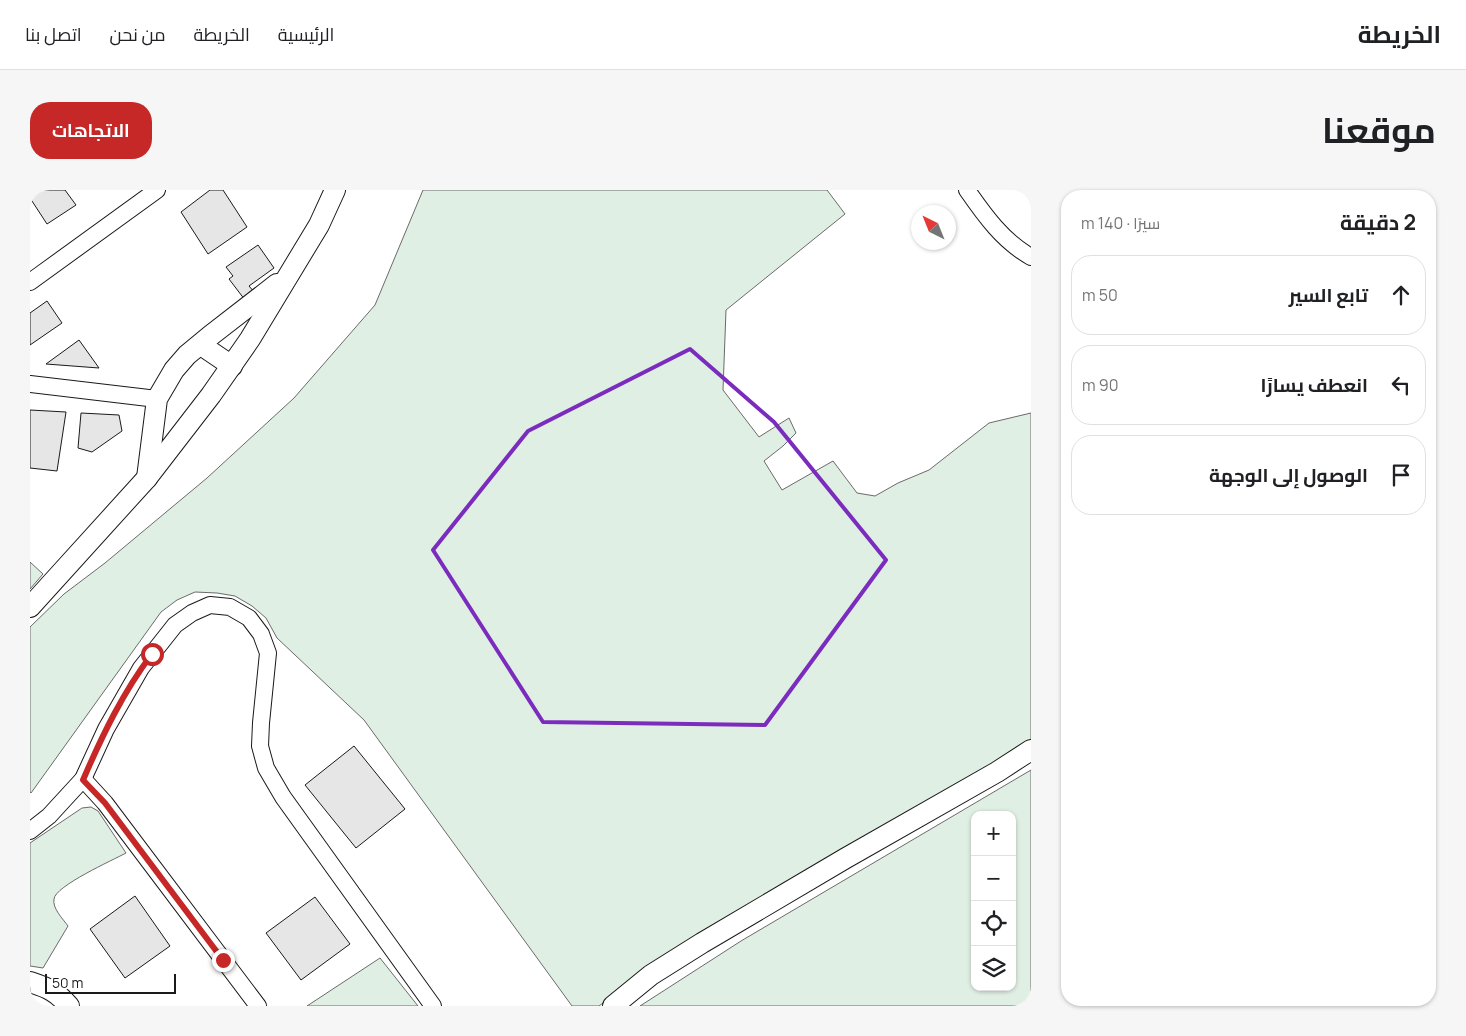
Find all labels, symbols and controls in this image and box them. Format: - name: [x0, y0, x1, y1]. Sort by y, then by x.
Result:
- text: الخريطة: [1358, 17, 1441, 50]
- text: اتصل بنا: [25, 22, 82, 46]
- text: من نحن: [110, 22, 166, 46]
- text: الخريطة: [194, 22, 250, 46]
- text: الرئيسية: [278, 22, 334, 46]
- button: الاتجاهات: [30, 102, 152, 159]
- text: موقعنا: [1322, 106, 1436, 154]
- north arrow: [911, 205, 956, 250]
- text: 2 دقيقة: [1340, 208, 1416, 236]
- text: سيرًا · 140 m: [1081, 212, 1160, 234]
- icon: ahead: [1387, 281, 1415, 309]
- text: تابع السير: [1289, 282, 1368, 308]
- text: 50 m: [1082, 284, 1118, 306]
- icon: left: [1387, 371, 1415, 399]
- text: انعطف يسارًا: [1261, 372, 1368, 398]
- text: 90 m: [1082, 374, 1118, 396]
- icon: arrive: [1387, 461, 1415, 489]
- text: الوصول إلى الوجهة: [1209, 462, 1368, 488]
- route start: [141, 643, 164, 666]
- map controls: [971, 811, 1016, 991]
- button: +: [971, 811, 1016, 856]
- button: −: [971, 856, 1016, 901]
- button: locate: [971, 901, 1016, 946]
- button: layers: [971, 946, 1016, 991]
- route end: [212, 949, 235, 972]
- scale bar: [45, 971, 176, 994]
- text: 50 m: [52, 973, 83, 992]

